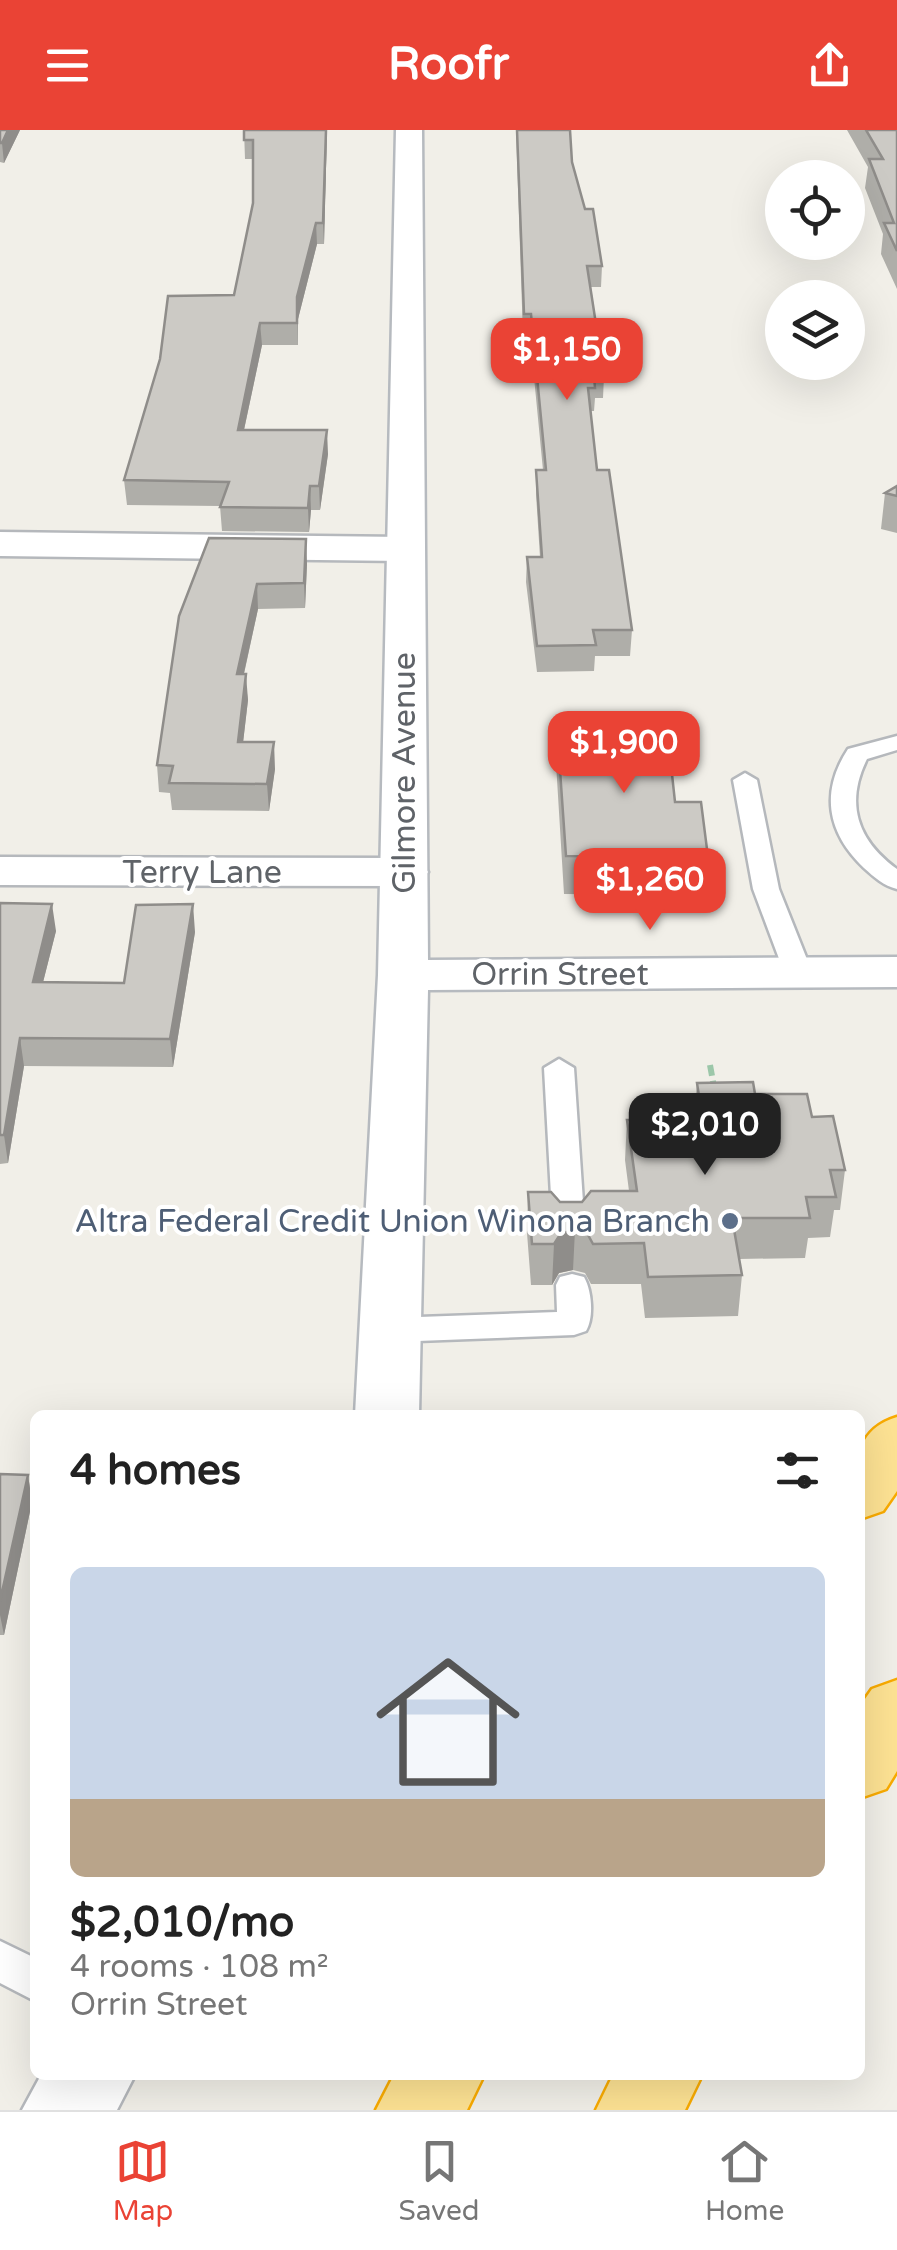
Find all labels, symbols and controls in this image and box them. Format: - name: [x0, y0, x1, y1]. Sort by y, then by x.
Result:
- icon: menu: [40, 38, 95, 93]
- text: Roofr: [388, 38, 509, 92]
- icon: share: [802, 38, 857, 93]
- map controls: [765, 160, 865, 380]
- button: locate: [765, 160, 865, 260]
- button: layers: [765, 280, 865, 380]
- pin: $1,150: [486, 318, 648, 403]
- text: $1,150: [513, 331, 621, 369]
- street label: Gilmore Avenue: [386, 652, 424, 894]
- pin: $1,900: [543, 711, 705, 796]
- text: $1,900: [570, 724, 678, 762]
- pin: $1,260: [569, 848, 731, 933]
- street label: Terry Lane: [122, 854, 282, 892]
- text: $1,260: [596, 861, 704, 899]
- street label: Orrin Street: [471, 956, 649, 994]
- pin: $2,010: [624, 1093, 786, 1178]
- text: $2,010: [651, 1106, 759, 1144]
- place label: Altra Federal Credit Union Winona Branch: [74, 1203, 710, 1241]
- marker: Altra Federal Credit Union Winona Branch: [719, 1210, 741, 1232]
- icon: filters: [770, 1443, 825, 1498]
- text: 4 homes: [70, 1445, 241, 1496]
- icon: home: [358, 1632, 538, 1812]
- text: $2,010/mo: [70, 1897, 294, 1948]
- text: 4 rooms · 108 m²: [70, 1948, 329, 1986]
- text: Orrin Street: [70, 1986, 247, 2024]
- tab: Map: [113, 2134, 173, 2228]
- tab: Saved: [399, 2134, 480, 2228]
- tab: Home: [705, 2134, 784, 2228]

